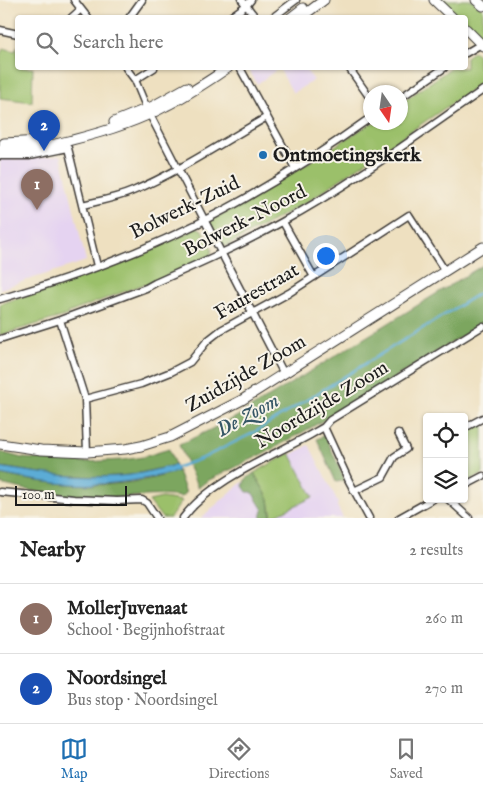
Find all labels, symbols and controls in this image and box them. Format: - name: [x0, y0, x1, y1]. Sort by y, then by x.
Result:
- search box: [15, 15, 468, 70]
- icon: search: [33, 29, 61, 57]
- text: Search here: [73, 31, 164, 55]
- north arrow: [363, 85, 408, 130]
- pin: 2: [28, 110, 60, 151]
- place label: Ontmoetingskerk: [273, 143, 422, 168]
- marker: Ontmoetingskerk: [257, 149, 269, 161]
- pin: 1: [21, 169, 53, 210]
- street label: Bolwerk-Zuid: [126, 171, 244, 245]
- street label: Bolwerk-Noord: [179, 179, 311, 263]
- your location: [313, 243, 339, 269]
- street label: Faurestraat: [210, 258, 304, 326]
- street label: Zuidzijde Zoom: [181, 329, 311, 419]
- street label: Noordzijde Zoom: [251, 355, 393, 455]
- water label: De Zoom: [212, 388, 284, 444]
- map controls: [423, 413, 468, 503]
- button: locate: [423, 413, 468, 458]
- button: layers: [423, 458, 468, 503]
- scale bar: [15, 483, 128, 506]
- text: 100 m: [22, 486, 55, 504]
- text: Nearby: [20, 537, 85, 564]
- text: 2 results: [409, 541, 463, 561]
- text: MollerJuvenaat: [67, 597, 188, 621]
- text: 1: [33, 609, 39, 629]
- text: 260 m: [425, 609, 463, 629]
- text: School · Begijnhofstraat: [67, 621, 225, 641]
- text: Noordsingel: [67, 667, 167, 691]
- text: 2: [32, 679, 40, 699]
- text: 270 m: [424, 679, 463, 699]
- text: Bus stop · Noordsingel: [67, 691, 218, 711]
- tab: Map: [60, 735, 88, 783]
- tab: Directions: [208, 735, 269, 783]
- tab: Saved: [390, 735, 423, 783]

